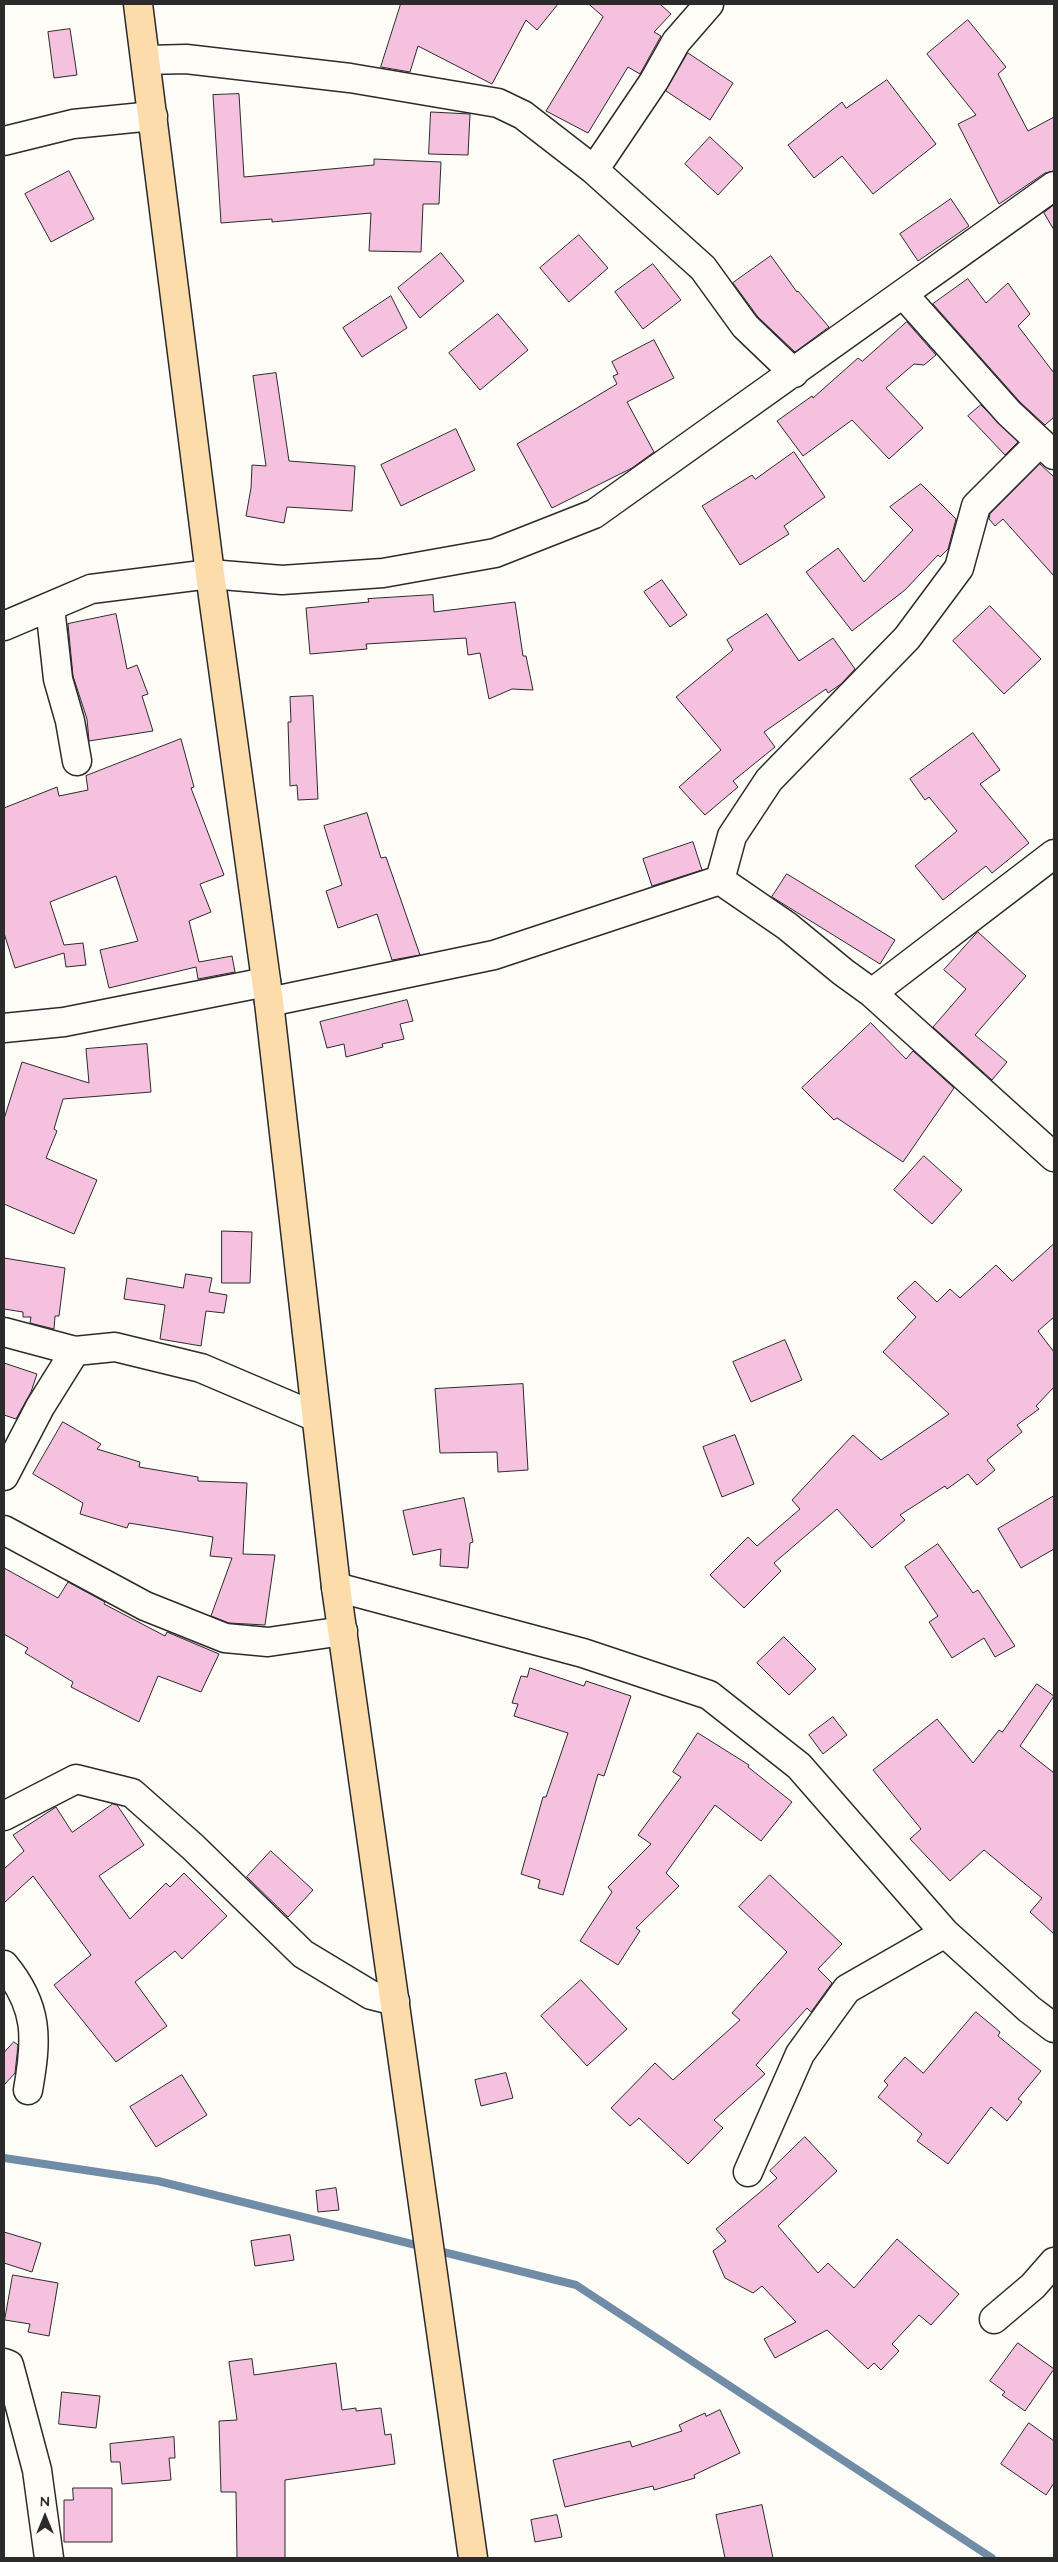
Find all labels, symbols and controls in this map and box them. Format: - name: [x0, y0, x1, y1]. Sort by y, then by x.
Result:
- north arrow: [20, 2492, 70, 2542]
- text: N: [41, 2492, 49, 2512]

